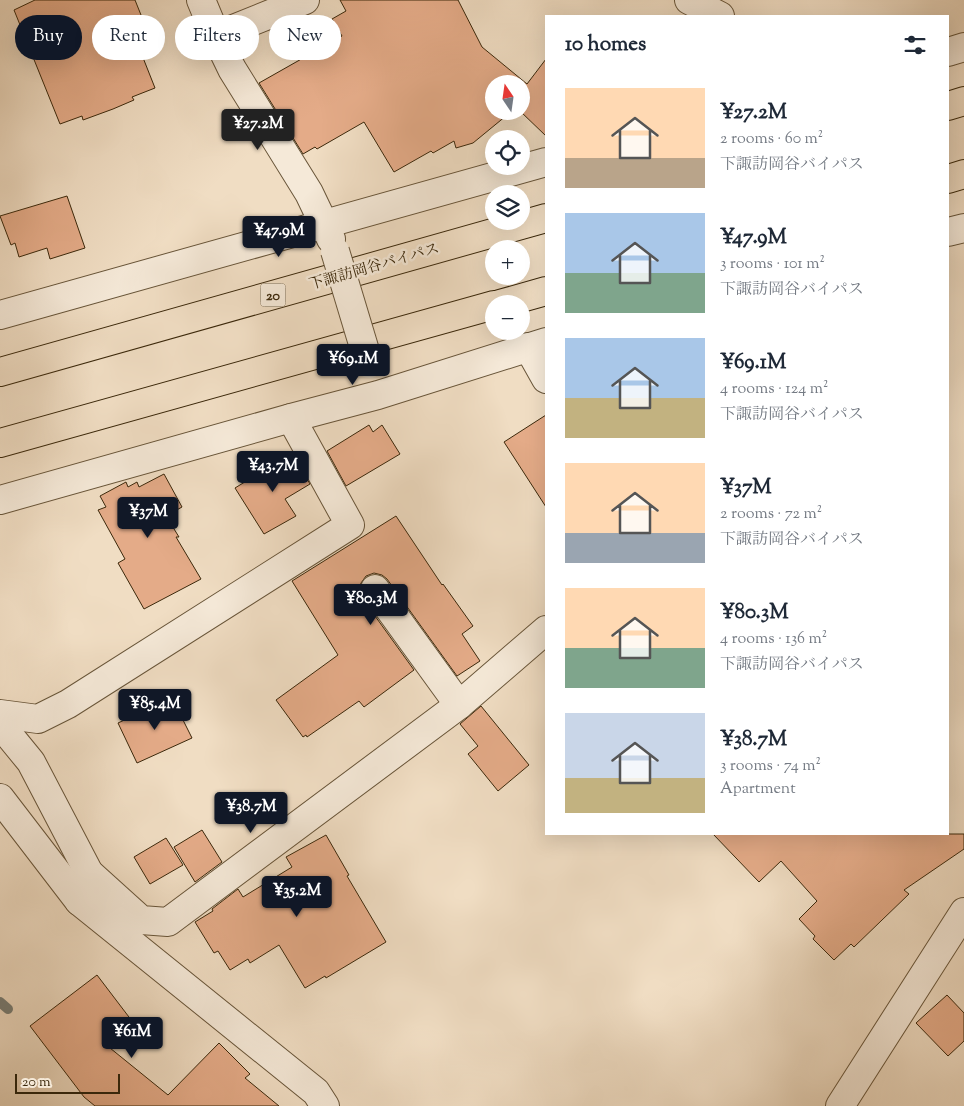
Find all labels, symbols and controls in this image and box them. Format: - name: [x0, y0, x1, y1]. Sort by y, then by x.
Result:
- chip: Buy: [15, 15, 82, 60]
- chip: Rent: [92, 15, 165, 60]
- chip: Filters: [175, 15, 259, 60]
- chip: New: [269, 15, 341, 60]
- text: 10 homes: [565, 30, 646, 60]
- icon: filters: [901, 31, 929, 59]
- north arrow: [485, 75, 530, 120]
- map controls: [485, 75, 530, 340]
- text: ¥27.2M: [720, 98, 787, 128]
- pin: ¥27.2M: [217, 108, 299, 151]
- icon: home: [605, 108, 665, 168]
- text: ¥27.2M: [232, 113, 284, 136]
- text: 2 rooms · 60 m²: [720, 128, 823, 151]
- button: locate: [485, 130, 530, 175]
- text: 下諏訪岡谷バイパス: [720, 154, 864, 177]
- button: layers: [485, 185, 530, 230]
- pin: ¥47.9M: [238, 216, 320, 258]
- text: ¥47.9M: [254, 220, 304, 243]
- text: ¥47.9M: [720, 223, 787, 253]
- icon: home: [605, 233, 665, 293]
- street label: 下諏訪岡谷バイパス: [307, 239, 442, 296]
- button: +: [485, 240, 530, 285]
- text: 3 rooms · 101 m²: [720, 253, 825, 276]
- text: 下諏訪岡谷バイパス: [720, 279, 864, 302]
- road number: 20: [260, 284, 286, 306]
- button: −: [485, 295, 530, 340]
- pin: ¥69.1M: [312, 344, 394, 386]
- text: ¥69.1M: [328, 348, 378, 371]
- text: ¥69.1M: [720, 348, 786, 378]
- icon: home: [605, 358, 665, 418]
- text: 4 rooms · 124 m²: [720, 378, 828, 401]
- text: 下諏訪岡谷バイパス: [720, 404, 864, 427]
- pin: ¥43.7M: [232, 450, 314, 493]
- text: ¥43.7M: [248, 455, 298, 478]
- text: ¥37M: [720, 473, 772, 503]
- icon: home: [605, 483, 665, 543]
- pin: ¥37M: [118, 496, 178, 539]
- text: ¥37M: [128, 501, 168, 524]
- text: 2 rooms · 72 m²: [720, 503, 822, 526]
- text: 下諏訪岡谷バイパス: [720, 529, 864, 552]
- pin: ¥80.3M: [330, 584, 412, 626]
- text: ¥80.3M: [345, 588, 397, 611]
- text: ¥80.3M: [720, 598, 789, 628]
- icon: home: [605, 608, 665, 668]
- text: 4 rooms · 136 m²: [720, 628, 827, 651]
- text: 下諏訪岡谷バイパス: [720, 654, 864, 677]
- pin: ¥85.4M: [114, 688, 196, 731]
- text: ¥85.4M: [129, 693, 181, 716]
- text: ¥38.7M: [720, 725, 787, 755]
- icon: home: [605, 733, 665, 793]
- text: 3 rooms · 74 m²: [720, 755, 821, 778]
- text: Apartment: [720, 778, 796, 801]
- pin: ¥38.7M: [210, 792, 292, 834]
- text: ¥38.7M: [225, 796, 277, 819]
- pin: ¥35.2M: [256, 876, 338, 918]
- text: ¥35.2M: [273, 880, 321, 903]
- pin: ¥61M: [102, 1016, 162, 1059]
- text: ¥61M: [113, 1021, 151, 1044]
- scale bar: [15, 1071, 120, 1094]
- text: 20 m: [22, 1073, 51, 1093]

